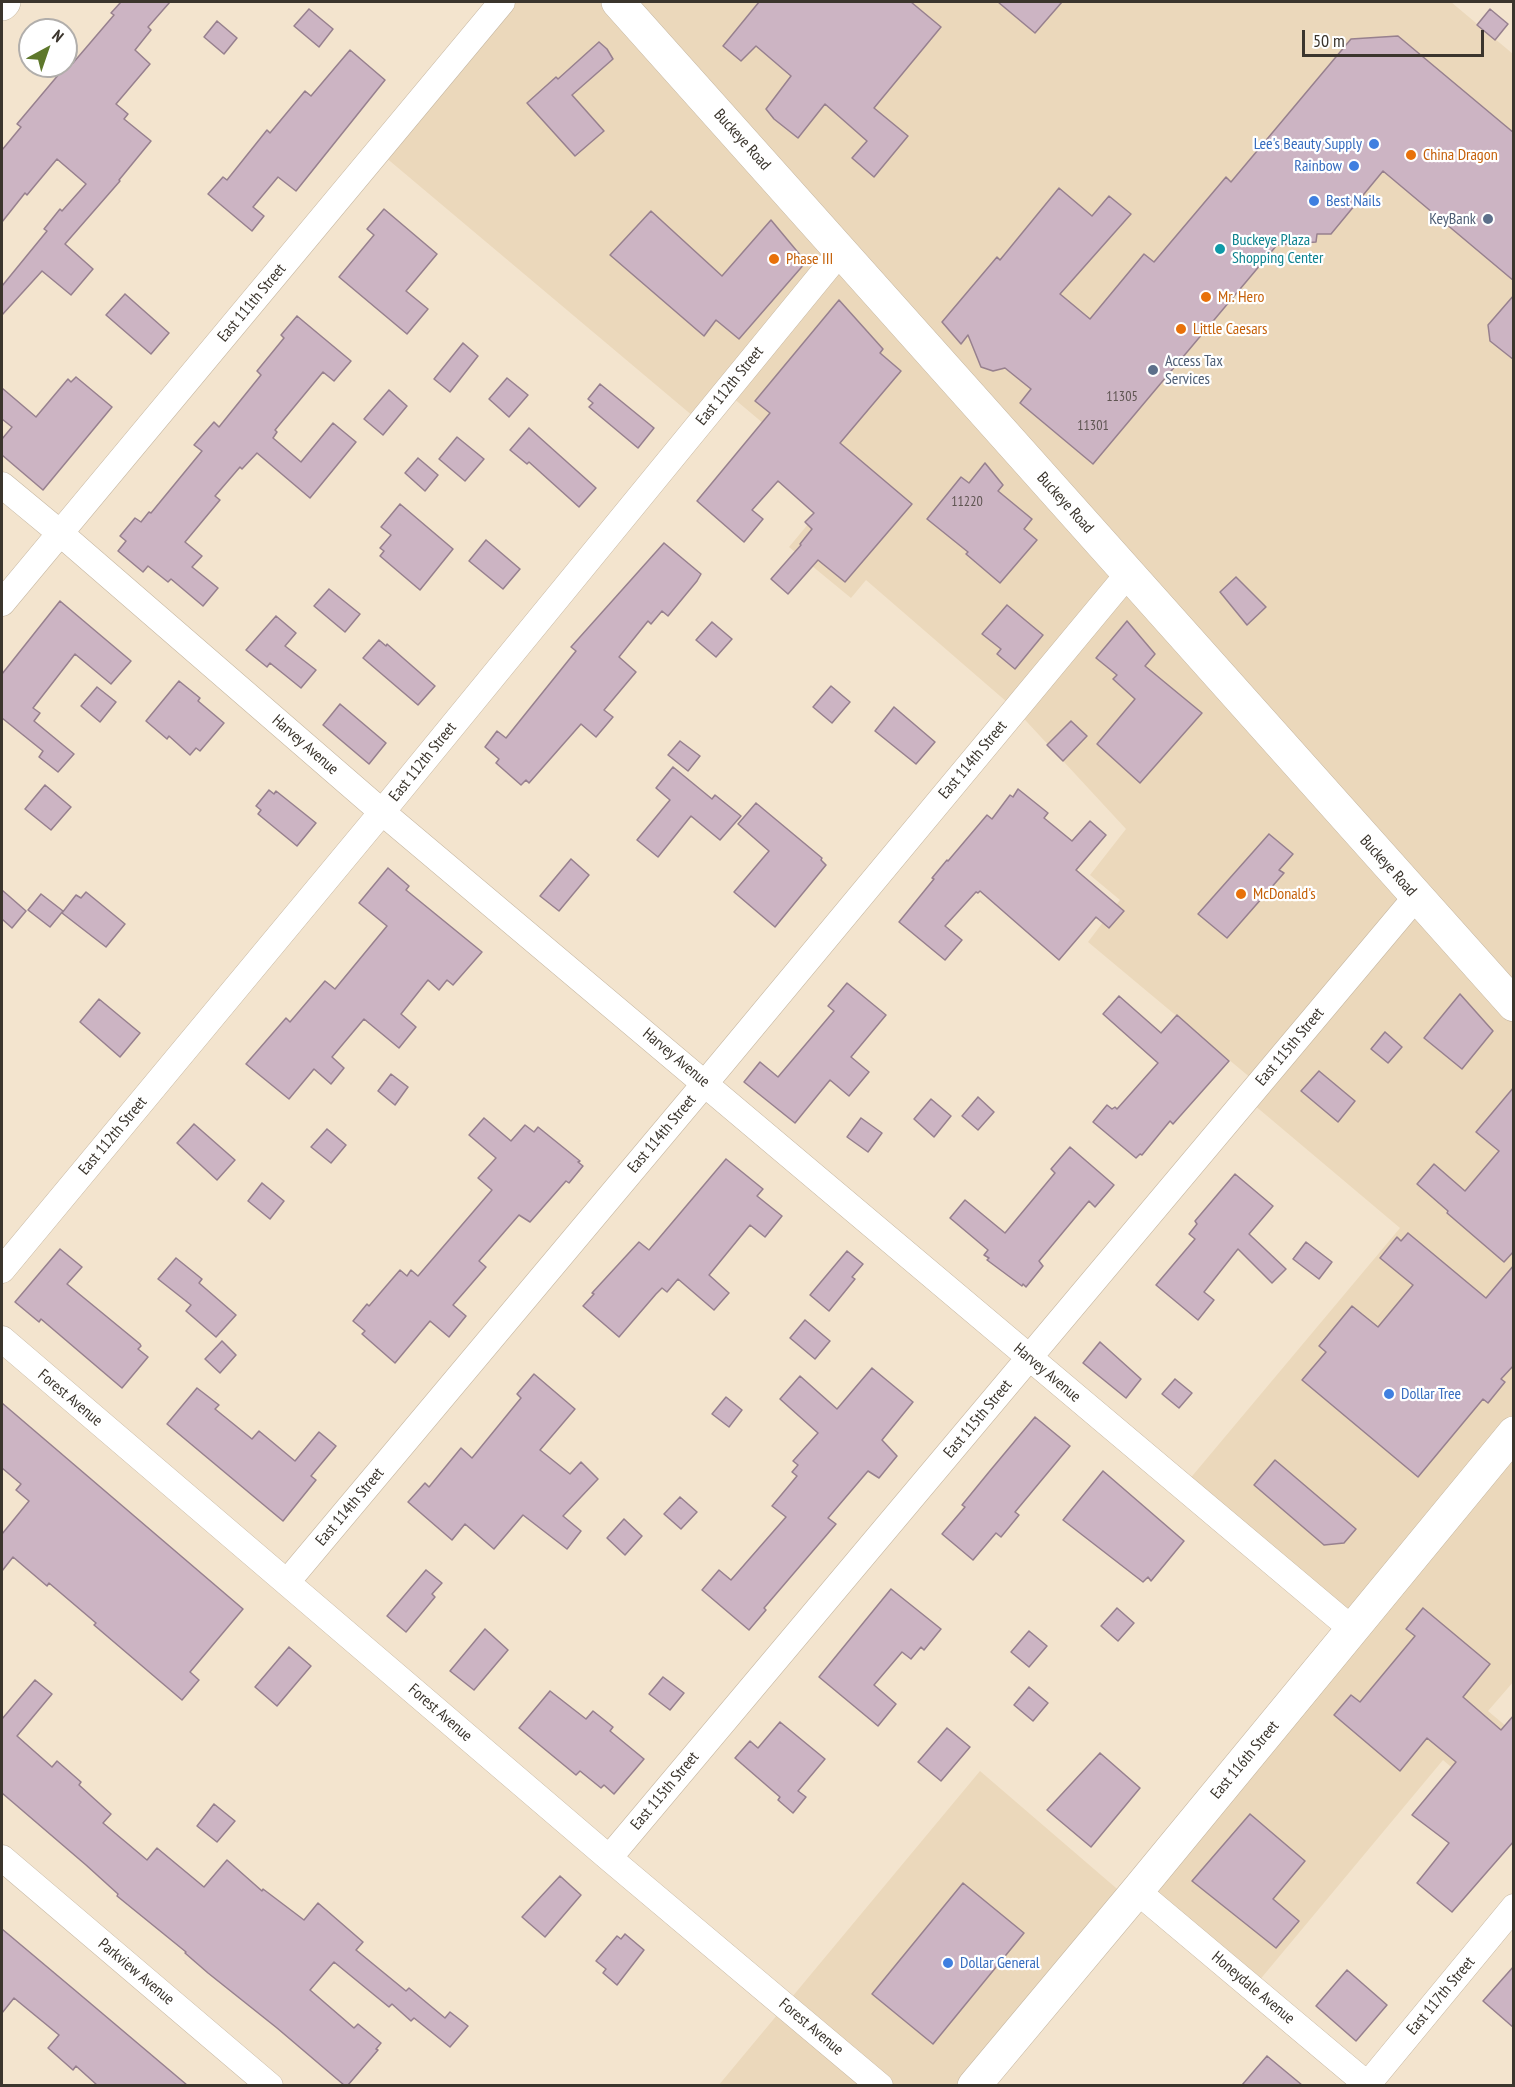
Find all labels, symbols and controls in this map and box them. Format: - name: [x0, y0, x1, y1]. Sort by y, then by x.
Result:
- north arrow: [18, 18, 78, 78]
- scale bar: [1305, 18, 1486, 56]
- text: N: [49, 25, 68, 46]
- text: 50 m: [1313, 29, 1345, 52]
- street label: Buckeye Road: [709, 105, 775, 175]
- place label: Lee's Beauty Supply: [1254, 134, 1362, 154]
- marker: Lee's Beauty Supply: [1367, 137, 1381, 151]
- place label: China Dragon: [1423, 145, 1498, 165]
- marker: China Dragon: [1404, 148, 1418, 162]
- place label: Rainbow: [1294, 156, 1342, 176]
- marker: Rainbow: [1347, 159, 1361, 173]
- place label: Best Nails: [1326, 191, 1381, 211]
- marker: Best Nails: [1307, 194, 1321, 208]
- place label: KeyBank: [1429, 209, 1476, 229]
- marker: KeyBank: [1481, 212, 1495, 226]
- place label: Buckeye Plaza Shopping Center: [1232, 230, 1323, 268]
- marker: Buckeye Plaza Shopping Center: [1213, 242, 1227, 256]
- place label: Phase III: [786, 249, 833, 269]
- marker: Phase III: [767, 252, 781, 266]
- street label: East 111th Street: [214, 260, 290, 346]
- place label: Mr. Hero: [1218, 287, 1264, 307]
- marker: Mr. Hero: [1199, 290, 1213, 304]
- place label: Little Caesars: [1193, 319, 1267, 339]
- marker: Little Caesars: [1174, 322, 1188, 336]
- street label: East 112th Street: [692, 343, 768, 429]
- place label: Access Tax Services: [1165, 351, 1223, 389]
- marker: Access Tax Services: [1146, 363, 1160, 377]
- house number: 11305: [1106, 389, 1138, 405]
- house number: 11301: [1077, 418, 1109, 434]
- street label: Buckeye Road: [1032, 468, 1098, 538]
- house number: 11220: [951, 494, 983, 510]
- street label: Harvey Avenue: [268, 711, 342, 779]
- street label: East 114th Street: [935, 717, 1011, 803]
- street label: East 112th Street: [385, 719, 461, 805]
- street label: Buckeye Road: [1355, 831, 1421, 901]
- place label: McDonald's: [1253, 884, 1316, 904]
- marker: McDonald's: [1234, 887, 1248, 901]
- street label: East 115th Street: [1252, 1004, 1328, 1090]
- street label: Harvey Avenue: [639, 1024, 713, 1092]
- street label: East 114th Street: [624, 1091, 700, 1177]
- street label: East 112th Street: [75, 1093, 151, 1179]
- street label: Harvey Avenue: [1010, 1339, 1084, 1407]
- street label: Forest Avenue: [34, 1366, 106, 1430]
- street label: East 115th Street: [940, 1376, 1016, 1462]
- place label: Dollar Tree: [1401, 1384, 1461, 1404]
- marker: Dollar Tree: [1382, 1387, 1396, 1401]
- street label: East 114th Street: [312, 1464, 388, 1550]
- street label: Forest Avenue: [404, 1680, 476, 1746]
- street label: East 116th Street: [1207, 1717, 1283, 1803]
- street label: East 115th Street: [627, 1748, 703, 1834]
- street label: Parkview Avenue: [94, 1935, 178, 2009]
- street label: Honeydale Avenue: [1208, 1948, 1298, 2028]
- place label: Dollar General: [960, 1953, 1040, 1973]
- street label: East 117th Street: [1403, 1953, 1479, 2039]
- marker: Dollar General: [941, 1956, 955, 1970]
- street label: Forest Avenue: [775, 1995, 847, 2059]

